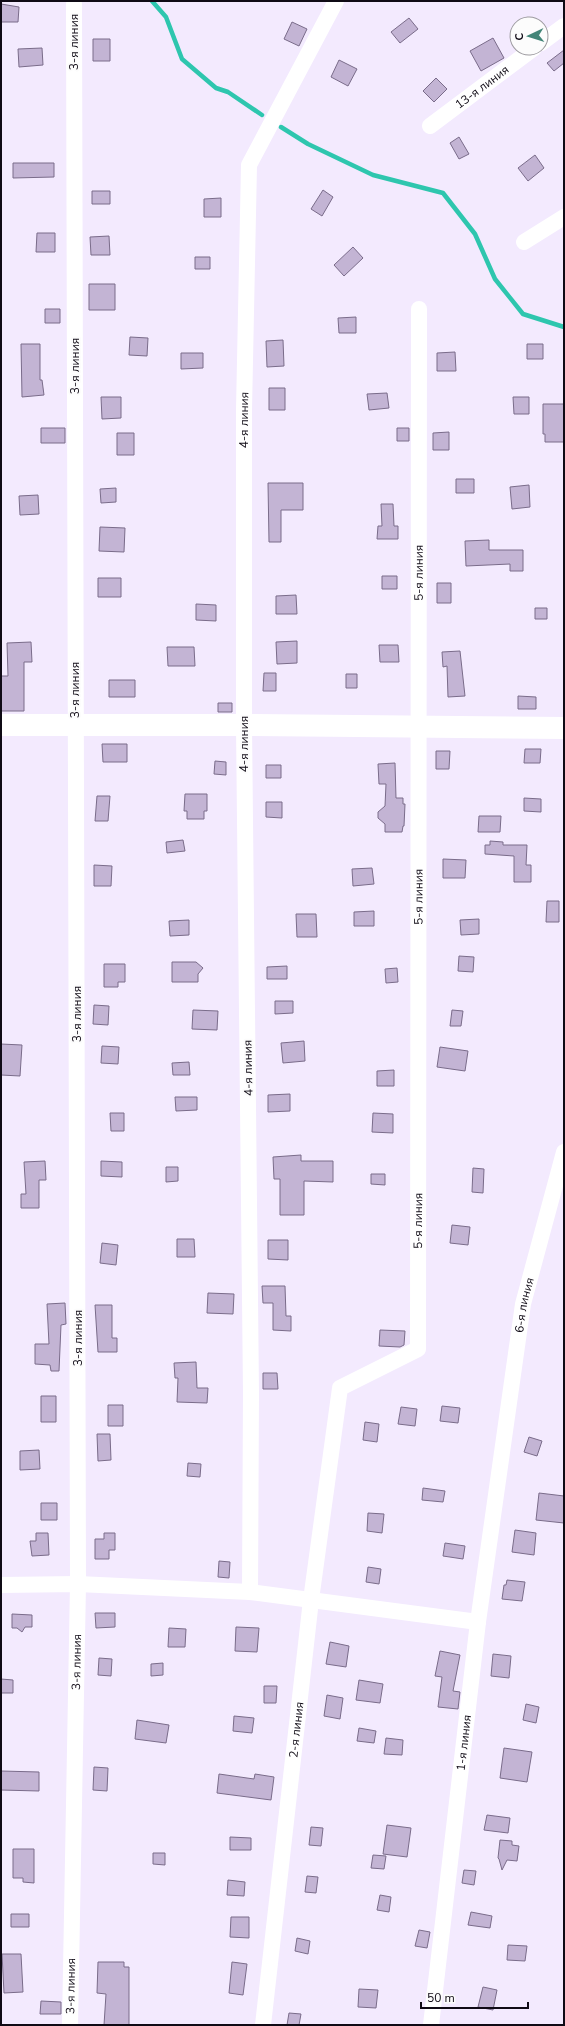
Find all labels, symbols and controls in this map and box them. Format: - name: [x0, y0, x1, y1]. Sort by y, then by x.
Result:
- street label: 3-я линия: [66, 14, 82, 70]
- north arrow: [509, 16, 549, 56]
- text: С: [512, 32, 527, 41]
- street label: 13-я линия: [452, 62, 512, 112]
- street label: 3-я линия: [67, 338, 83, 394]
- street label: 4-я линия: [236, 392, 252, 448]
- street label: 5-я линия: [411, 545, 427, 601]
- street label: 3-я линия: [67, 662, 83, 718]
- street label: 4-я линия: [236, 716, 252, 772]
- street label: 5-я линия: [410, 869, 426, 925]
- street label: 3-я линия: [69, 986, 85, 1042]
- street label: 4-я линия: [240, 1040, 256, 1096]
- street label: 5-я линия: [410, 1193, 426, 1249]
- street label: 6-я линия: [511, 1276, 538, 1334]
- street label: 3-я линия: [70, 1310, 86, 1366]
- street label: 3-я линия: [68, 1634, 85, 1690]
- street label: 2-я линия: [285, 1701, 307, 1759]
- street label: 1-я линия: [453, 1714, 475, 1772]
- street label: 3-я линия: [62, 1958, 79, 2014]
- scale bar: [421, 1984, 528, 2010]
- text: 50 m: [427, 1990, 455, 2006]

